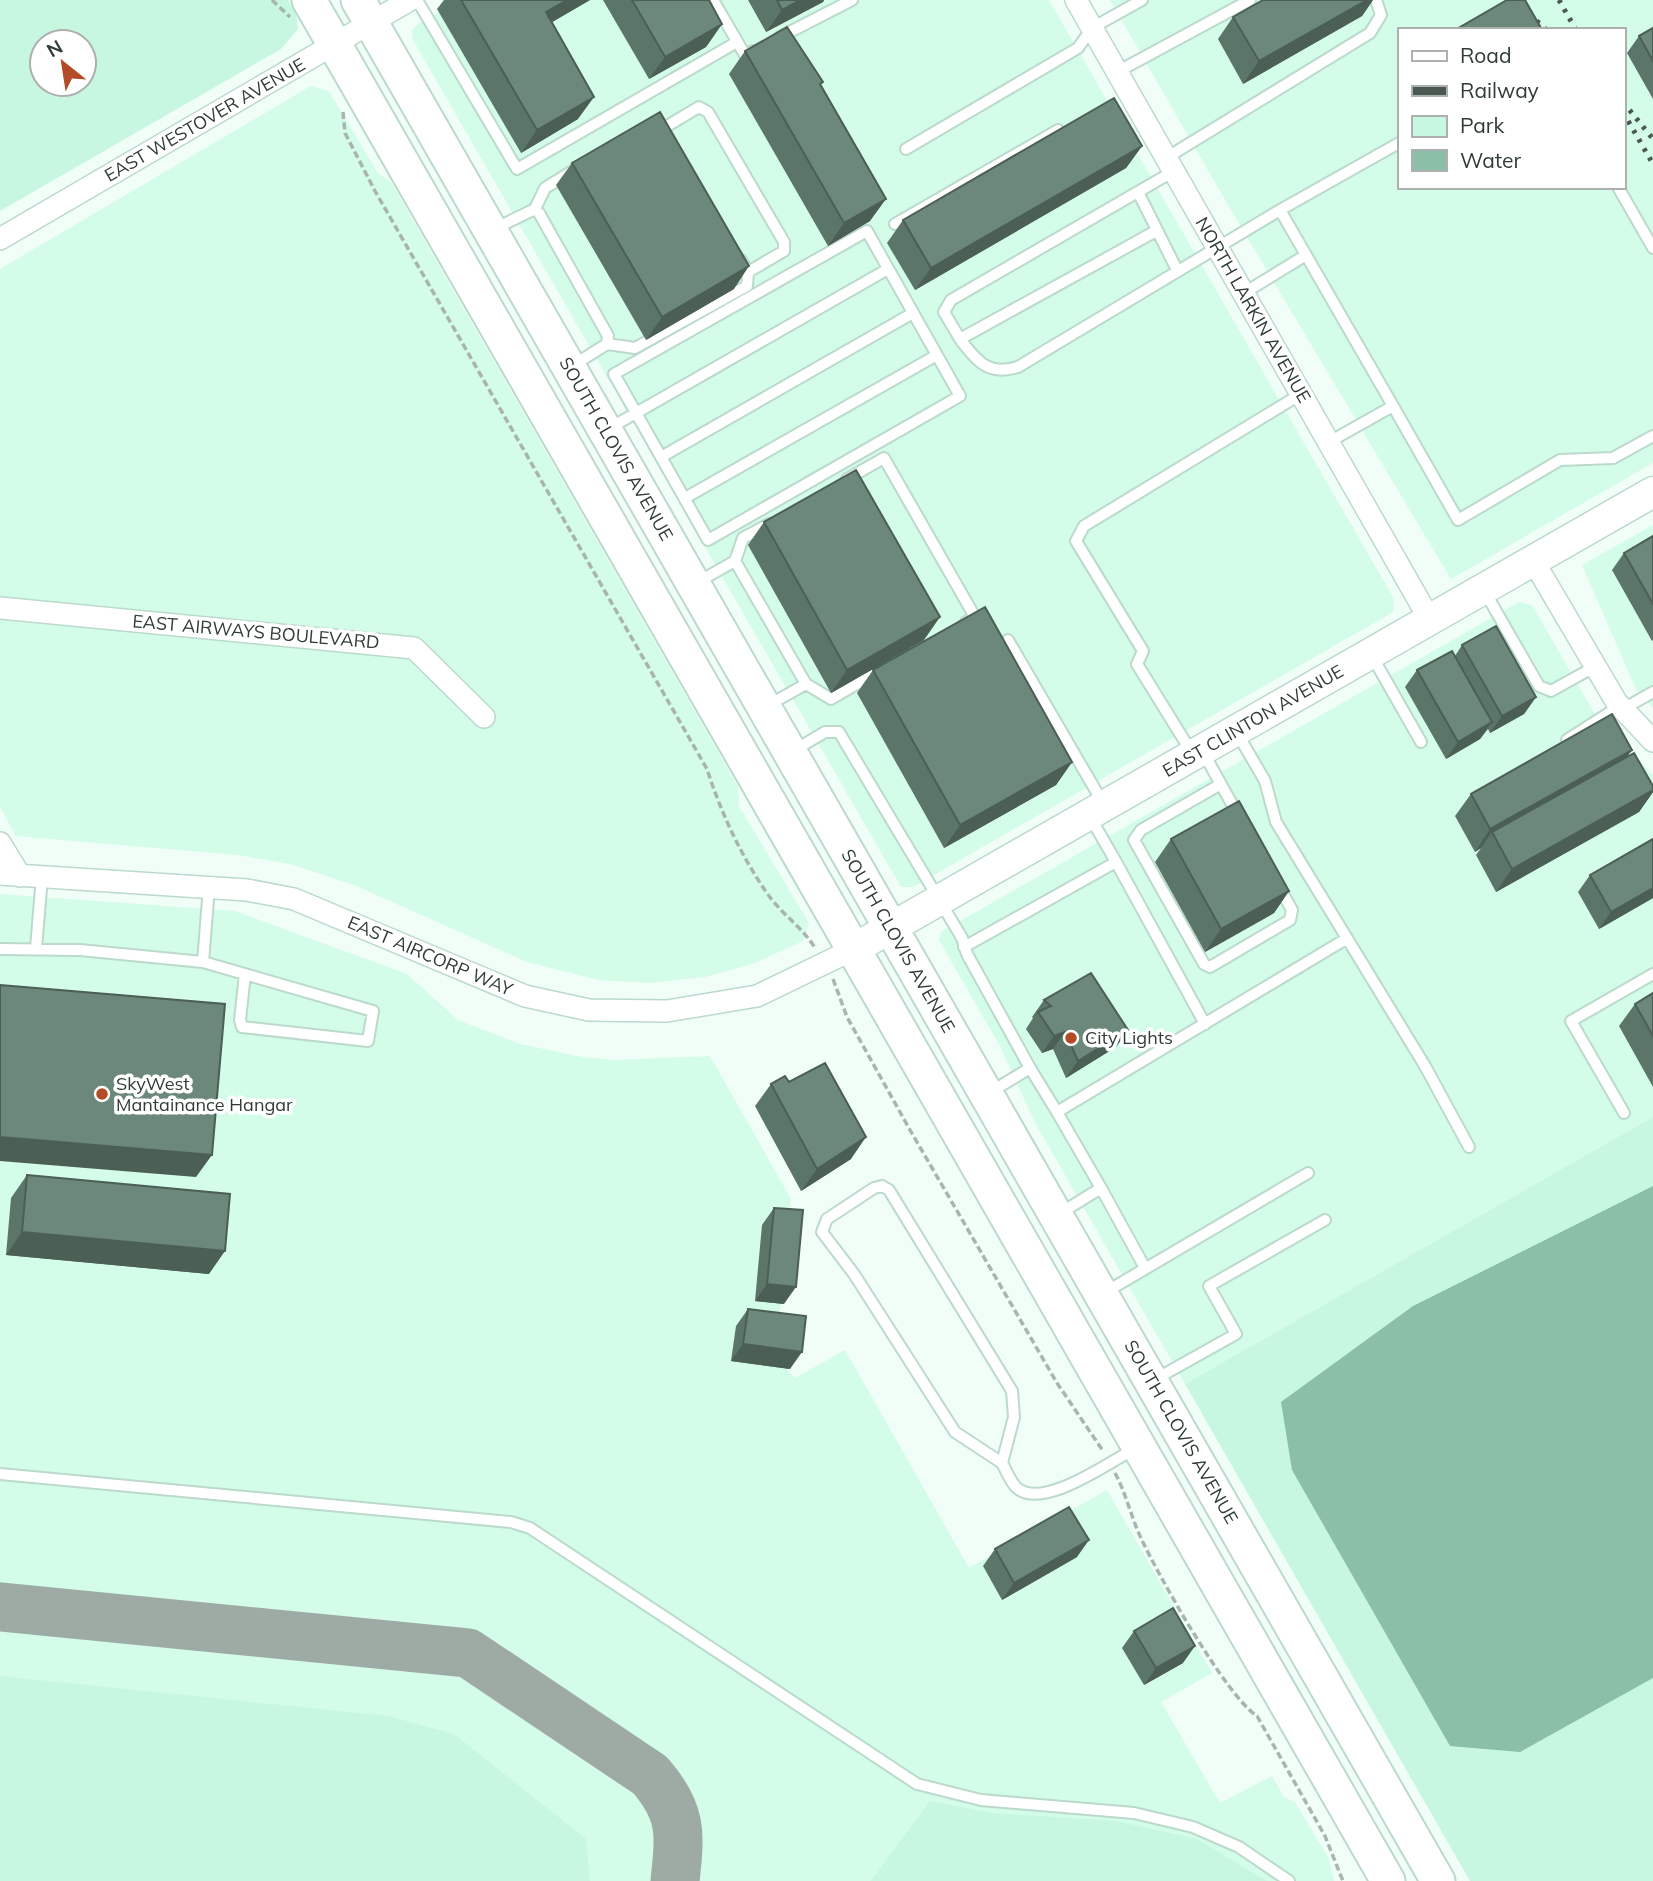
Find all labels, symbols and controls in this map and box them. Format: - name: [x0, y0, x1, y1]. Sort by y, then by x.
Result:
- north arrow: [28, 28, 98, 98]
- legend: [1398, 28, 1625, 189]
- text: N: [42, 34, 67, 62]
- text: Road: [1460, 42, 1511, 68]
- street label: EAST WESTOVER AVENUE: [100, 53, 309, 186]
- text: Railway: [1460, 77, 1539, 103]
- text: Park: [1460, 112, 1504, 138]
- text: Water: [1460, 147, 1521, 173]
- street label: NORTH LARKIN AVENUE: [1191, 213, 1316, 407]
- street label: SOUTH CLOVIS AVENUE: [554, 353, 678, 545]
- street label: EAST AIRWAYS BOULEVARD: [132, 609, 381, 654]
- street label: EAST CLINTON AVENUE: [1158, 659, 1347, 782]
- street label: SOUTH CLOVIS AVENUE: [836, 845, 960, 1037]
- street label: EAST AIRCORP WAY: [344, 910, 517, 1001]
- place label: City Lights: [1085, 1026, 1173, 1049]
- marker: City Lights: [1063, 1030, 1079, 1046]
- place label: SkyWest Mantainance Hangar: [116, 1072, 293, 1116]
- marker: SkyWest Mantainance Hangar: [94, 1086, 110, 1102]
- street label: SOUTH CLOVIS AVENUE: [1119, 1336, 1243, 1528]

